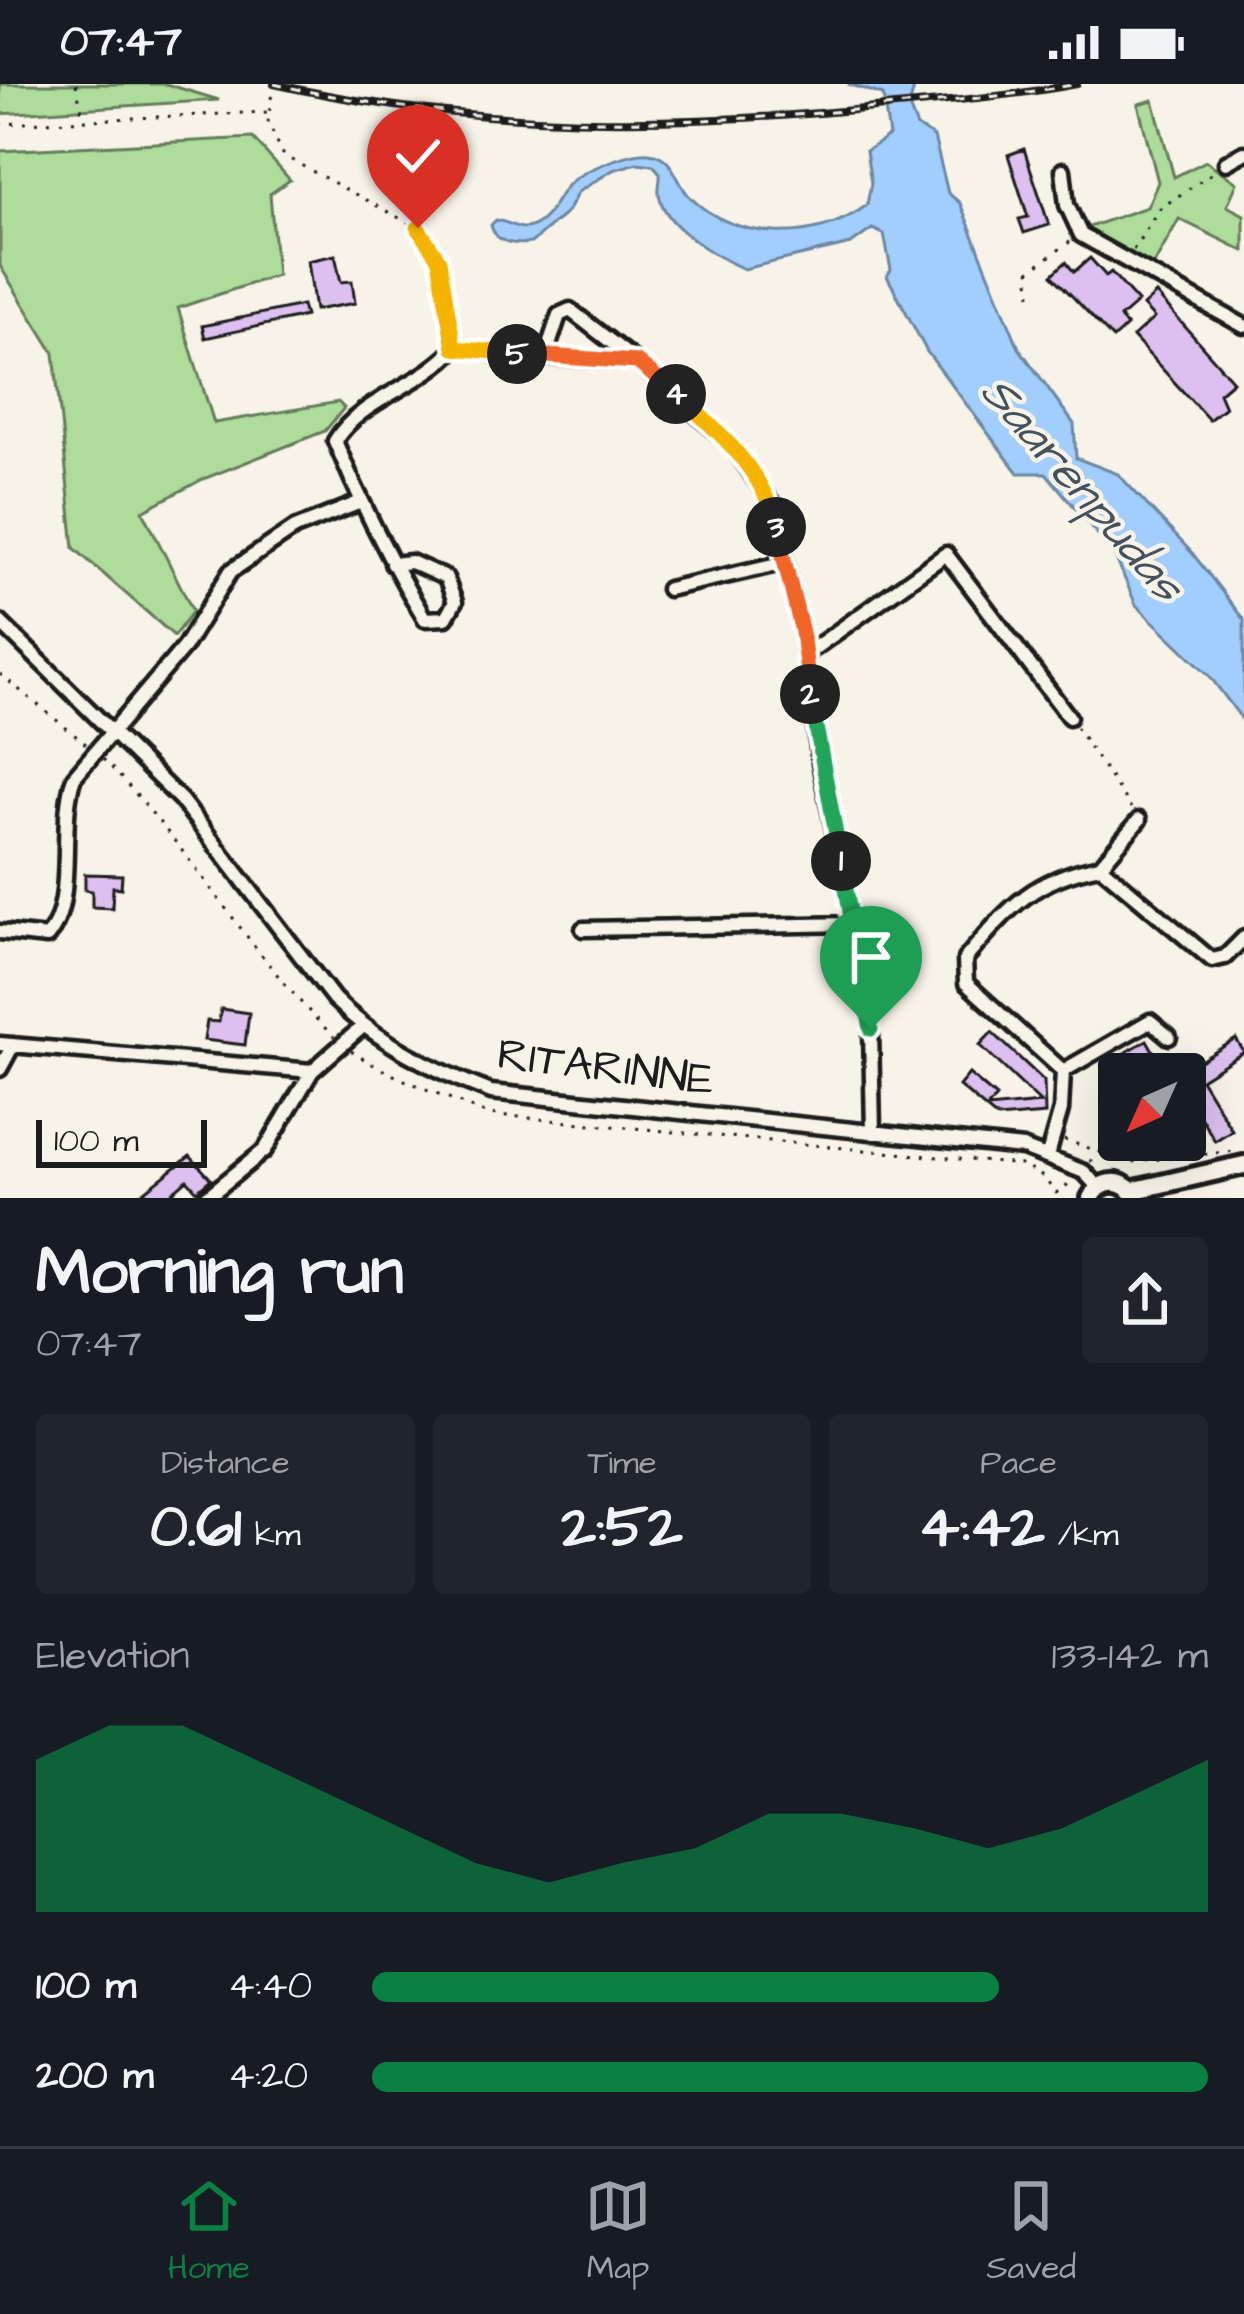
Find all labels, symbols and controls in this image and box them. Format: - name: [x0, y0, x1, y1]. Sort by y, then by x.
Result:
- text: 07:47: [60, 11, 182, 73]
- pin: [367, 105, 469, 228]
- icon: check: [385, 123, 451, 189]
- pin: 5: [487, 324, 547, 384]
- text: 5: [505, 331, 529, 377]
- water label: Saarenpudas: [965, 362, 1201, 619]
- pin: 4: [646, 364, 706, 424]
- text: 4: [665, 371, 687, 417]
- pin: 3: [746, 497, 806, 557]
- text: 3: [768, 504, 784, 550]
- pin: 2: [780, 664, 840, 724]
- text: 2: [801, 671, 819, 717]
- pin: 1: [811, 831, 871, 891]
- text: 1: [839, 838, 843, 884]
- pin: [820, 906, 922, 1029]
- icon: arrive: [838, 924, 904, 990]
- street label: RITARINNE: [494, 1024, 717, 1112]
- north arrow: [1098, 1053, 1206, 1161]
- map controls: [1098, 1053, 1206, 1161]
- scale bar: [36, 1114, 207, 1167]
- text: 100 m: [54, 1118, 139, 1164]
- text: Morning run: [36, 1227, 404, 1319]
- button: share: [1082, 1237, 1208, 1363]
- text: 07:47: [36, 1318, 142, 1372]
- text: Distance: [161, 1440, 289, 1486]
- text: Time: [587, 1440, 657, 1486]
- text: Pace: [980, 1440, 1057, 1486]
- text: 0.61: [150, 1486, 242, 1569]
- text: 2:52: [561, 1486, 683, 1569]
- text: 4:42: [919, 1486, 1045, 1569]
- text: km: [242, 1512, 301, 1558]
- text: /km: [1045, 1512, 1119, 1558]
- text: Elevation: [36, 1630, 190, 1684]
- text: 133–142 m: [1051, 1630, 1208, 1684]
- text: 100 m: [36, 1960, 136, 2014]
- text: 4:40: [228, 1960, 312, 2014]
- text: 200 m: [36, 2050, 154, 2104]
- text: 4:20: [228, 2050, 308, 2104]
- tab: Home: [168, 2173, 250, 2291]
- tab: Map: [585, 2173, 651, 2291]
- tab: Saved: [986, 2173, 1076, 2291]

